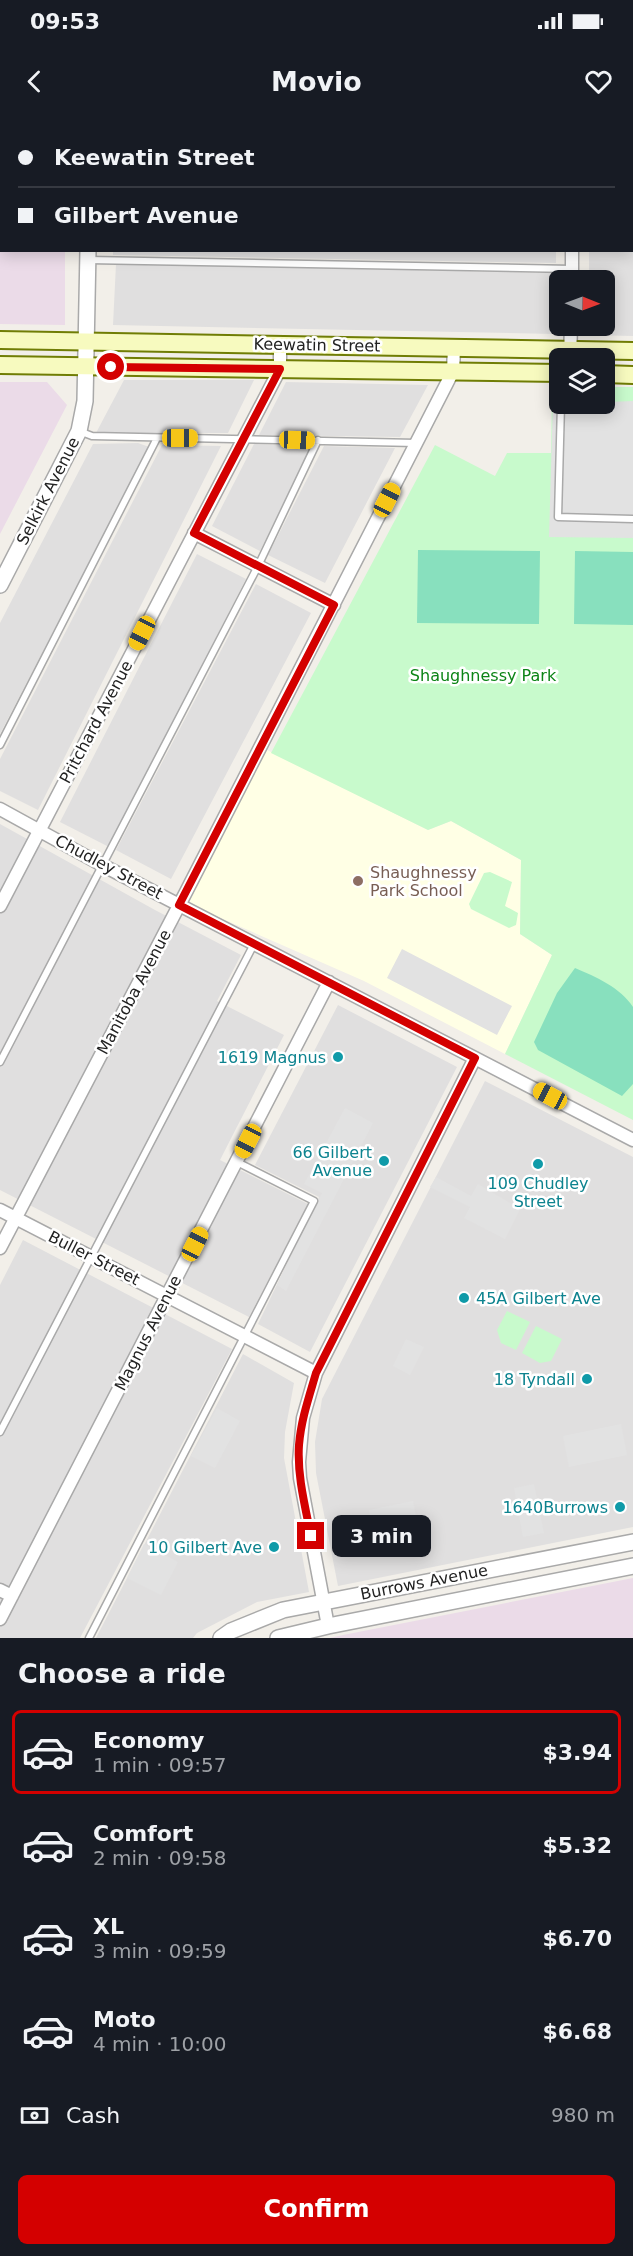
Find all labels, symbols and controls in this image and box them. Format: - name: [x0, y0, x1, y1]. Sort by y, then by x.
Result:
- text: 09:53: [30, 9, 100, 34]
- icon: back: [18, 65, 51, 98]
- icon: heart: [582, 65, 615, 98]
- text: Movio: [271, 66, 362, 97]
- text: Keewatin Street: [54, 145, 255, 170]
- text: Gilbert Avenue: [54, 203, 239, 228]
- north arrow: [549, 270, 615, 336]
- map controls: [549, 270, 615, 414]
- street label: Keewatin Street: [253, 334, 381, 356]
- button: layers: [549, 348, 615, 414]
- route start: [97, 353, 124, 380]
- car: [162, 429, 198, 447]
- car: [279, 430, 315, 450]
- street label: Selkirk Avenue: [13, 434, 83, 548]
- car: [371, 480, 403, 520]
- car: [126, 613, 158, 653]
- street label: Pritchard Avenue: [56, 657, 136, 787]
- park label: Shaughnessy Park: [410, 666, 557, 685]
- street label: Chudley Street: [52, 831, 166, 903]
- place label: Shaughnessy Park School: [370, 863, 477, 900]
- marker: Shaughnessy Park School: [351, 874, 365, 888]
- street label: Manitoba Avenue: [93, 926, 175, 1058]
- place label: 1619 Magnus: [218, 1048, 326, 1067]
- marker: 1619 Magnus: [331, 1050, 345, 1064]
- car: [530, 1080, 570, 1112]
- car: [232, 1121, 264, 1161]
- place label: 66 Gilbert Avenue: [292, 1143, 372, 1180]
- marker: 66 Gilbert Avenue: [377, 1154, 391, 1168]
- marker: 109 Chudley Street: [531, 1157, 545, 1171]
- place label: 109 Chudley Street: [488, 1174, 589, 1211]
- car: [179, 1224, 211, 1264]
- street label: Buller Street: [45, 1227, 143, 1289]
- street label: Magnus Avenue: [111, 1272, 185, 1394]
- place label: 45A Gilbert Ave: [476, 1289, 601, 1308]
- marker: 45A Gilbert Ave: [457, 1291, 471, 1305]
- place label: 18 Tyndall: [494, 1370, 575, 1389]
- marker: 18 Tyndall: [580, 1372, 594, 1386]
- place label: 1640Burrows: [502, 1498, 608, 1517]
- marker: 1640Burrows: [613, 1500, 627, 1514]
- callout: 3 min: [332, 1515, 431, 1557]
- route end: [297, 1522, 324, 1549]
- text: 3 min: [350, 1524, 413, 1548]
- place label: 10 Gilbert Ave: [148, 1538, 262, 1557]
- marker: 10 Gilbert Ave: [267, 1540, 281, 1554]
- street label: Burrows Avenue: [359, 1560, 489, 1604]
- text: Choose a ride: [18, 1658, 226, 1689]
- icon: car: [21, 1725, 75, 1779]
- text: Economy: [93, 1728, 204, 1753]
- text: $3.94: [542, 1740, 612, 1765]
- text: 1 min · 09:57: [93, 1753, 227, 1777]
- icon: car: [21, 1818, 75, 1872]
- text: Comfort: [93, 1821, 193, 1846]
- text: $5.32: [542, 1833, 612, 1858]
- text: 2 min · 09:58: [93, 1846, 227, 1870]
- icon: car: [21, 1911, 75, 1965]
- text: XL: [93, 1914, 124, 1939]
- text: $6.70: [542, 1926, 612, 1951]
- text: 3 min · 09:59: [93, 1939, 227, 1963]
- icon: car: [21, 2004, 75, 2058]
- text: Moto: [93, 2007, 156, 2032]
- text: $6.68: [542, 2019, 612, 2044]
- text: 4 min · 10:00: [93, 2032, 227, 2056]
- icon: cash: [18, 2099, 51, 2132]
- text: Cash: [66, 2103, 120, 2128]
- text: 980 m: [551, 2103, 615, 2127]
- button: Confirm: [18, 2175, 615, 2244]

